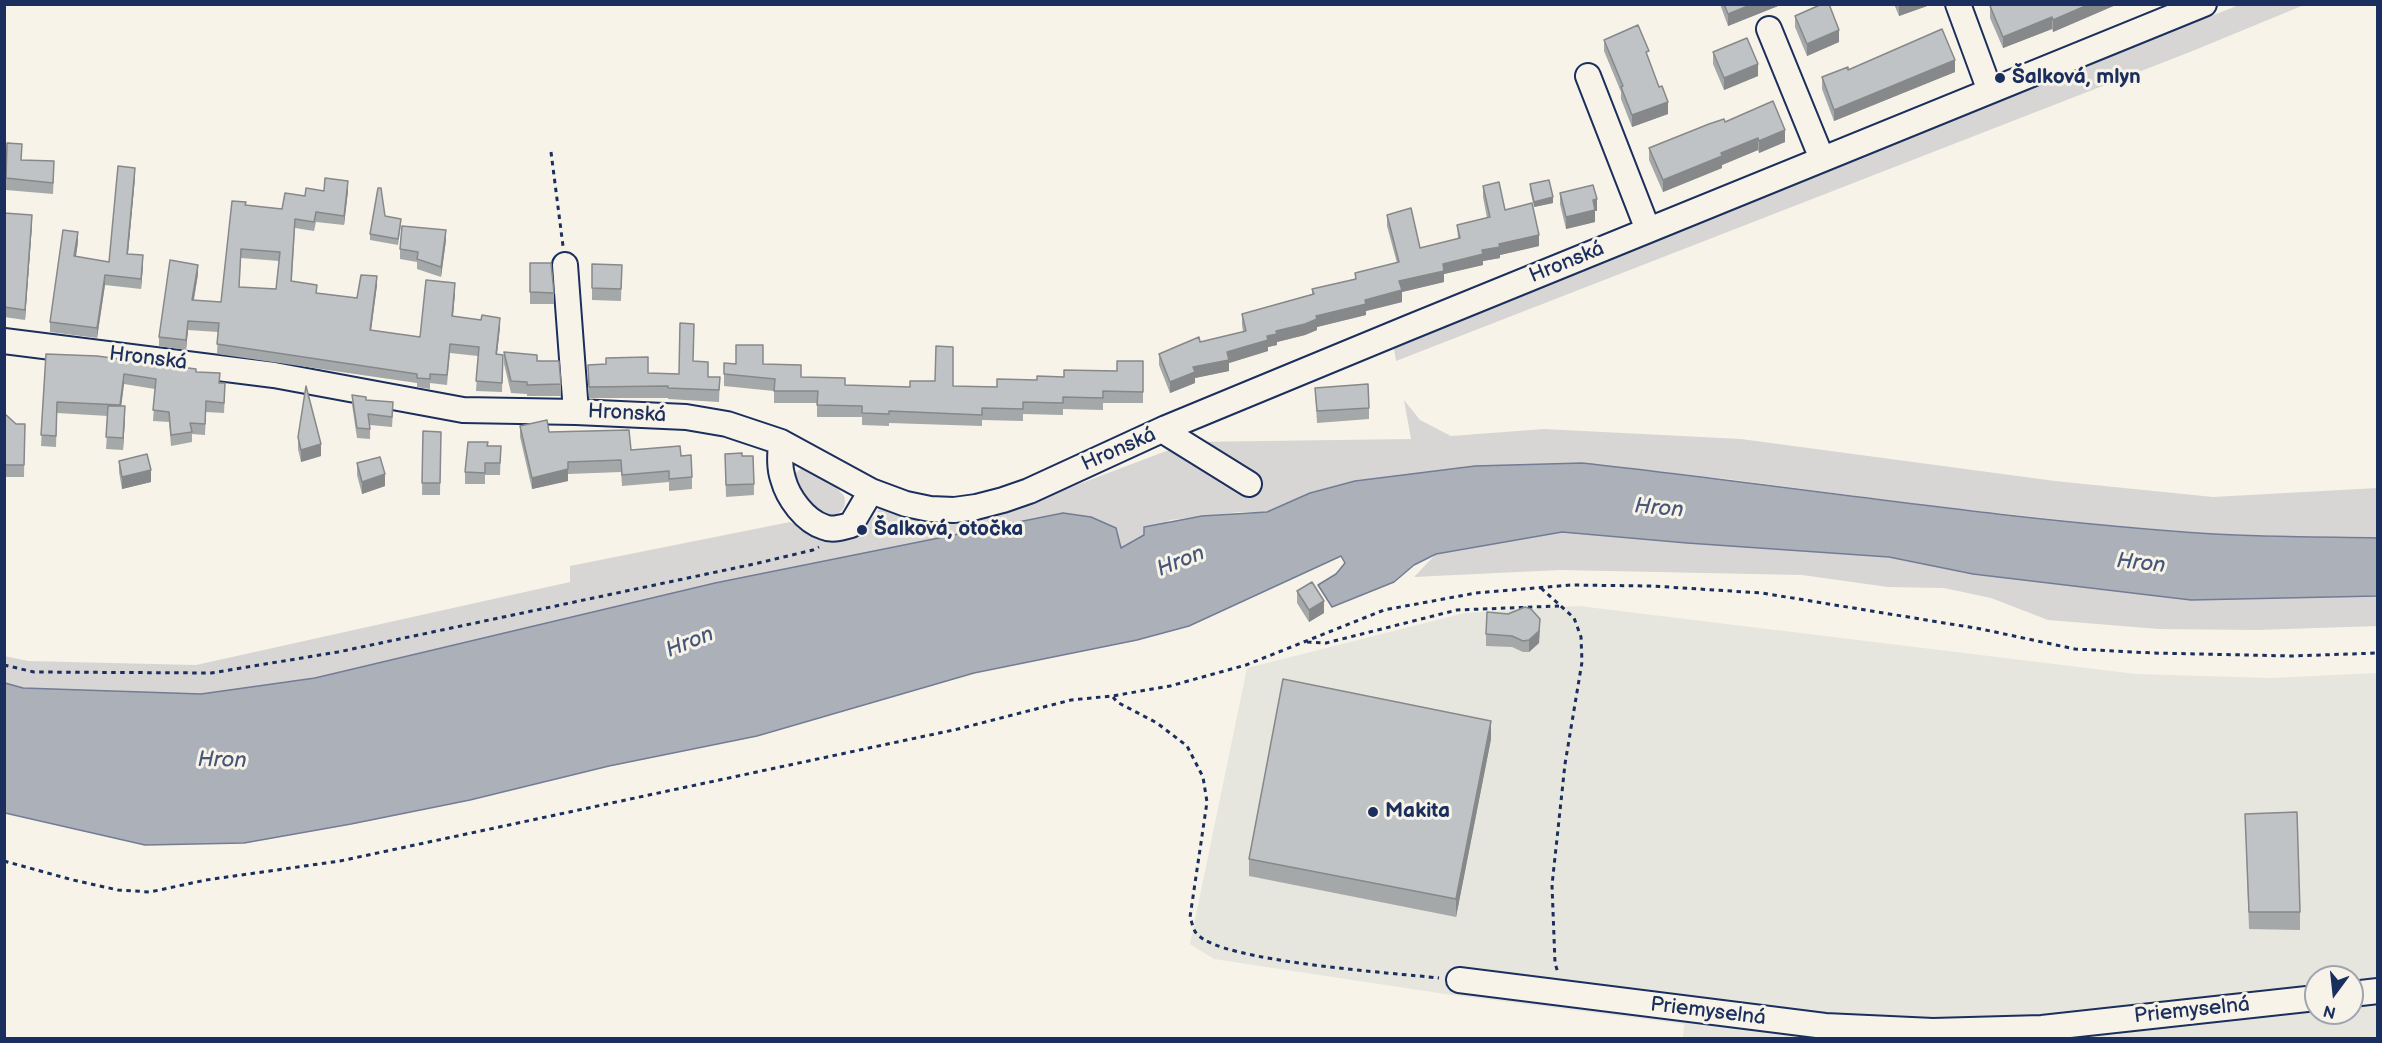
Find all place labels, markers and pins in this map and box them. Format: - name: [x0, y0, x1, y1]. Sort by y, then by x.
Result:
- place label: Šalková, mlyn: [2012, 65, 2141, 91]
- marker: Šalková, mlyn: [1993, 71, 2007, 85]
- place label: Šalková, otočka: [874, 517, 1023, 543]
- marker: Šalková, otočka: [855, 523, 869, 537]
- place label: Makita: [1385, 799, 1450, 825]
- marker: Makita: [1366, 805, 1380, 819]

